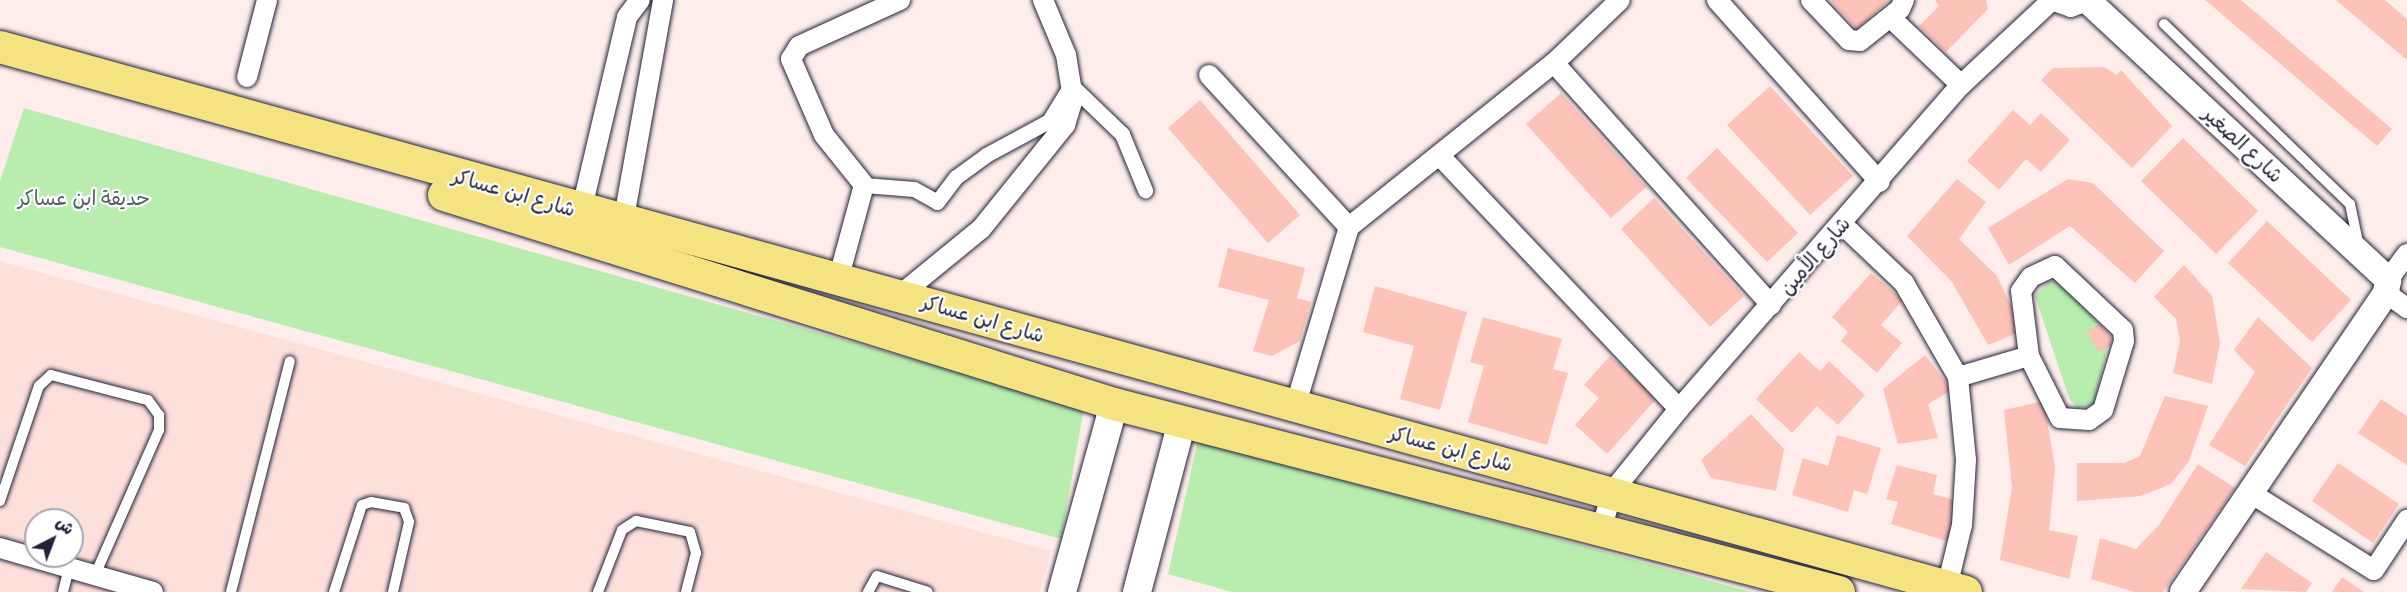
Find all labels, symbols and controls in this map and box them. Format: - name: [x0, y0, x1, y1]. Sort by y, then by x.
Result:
- street label: شارع الصغير: [2198, 102, 2288, 188]
- street label: شارع ابن عساكر: [450, 164, 578, 222]
- park label: حديقة ابن عساكر: [18, 186, 150, 210]
- street label: شارع الأمين: [1775, 212, 1855, 300]
- street label: شارع ابن عساكر: [919, 290, 1047, 348]
- street label: شارع ابن عساكر: [1387, 421, 1515, 477]
- north arrow: [24, 508, 84, 568]
- text: ش: [52, 513, 78, 539]

